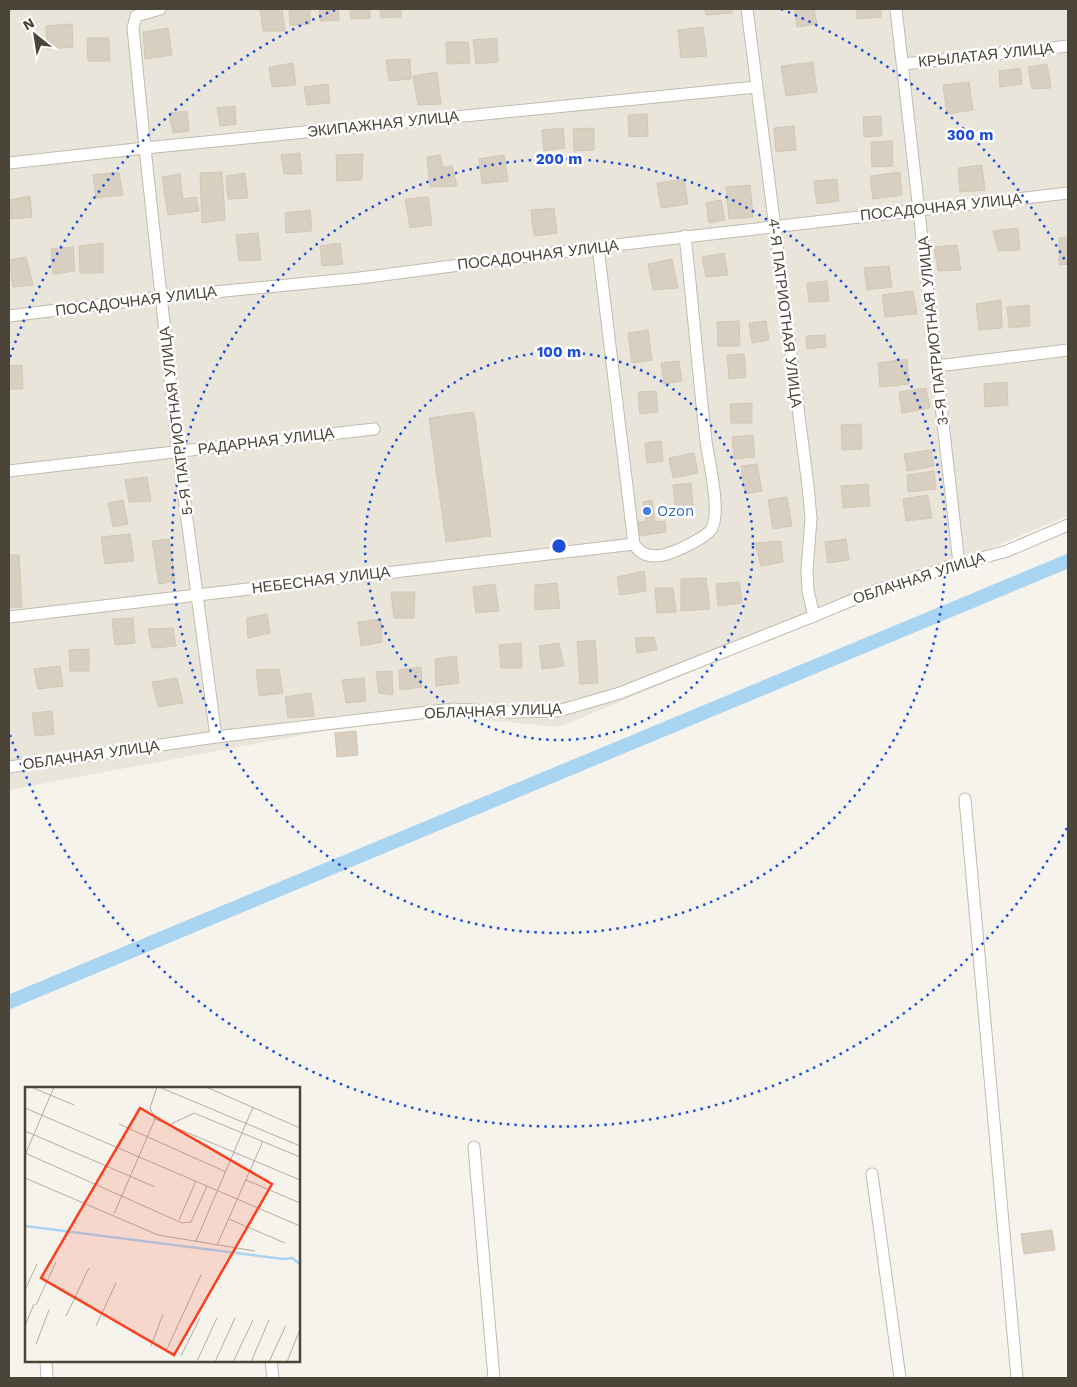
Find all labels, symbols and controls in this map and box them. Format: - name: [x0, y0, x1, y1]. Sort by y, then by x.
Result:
- north arrow: [10, 10, 60, 60]
- text: N: [20, 14, 37, 33]
- street label: КРЫЛАТАЯ УЛИЦА: [917, 39, 1055, 71]
- street label: ЭКИПАЖНАЯ УЛИЦА: [306, 107, 460, 141]
- text: 300 m: [947, 126, 993, 144]
- text: 200 m: [536, 150, 582, 168]
- street label: ПОСАДОЧНАЯ УЛИЦА: [859, 190, 1023, 224]
- street label: 4-Я ПАТРИОТНАЯ УЛИЦА: [764, 217, 806, 409]
- street label: 3-Я ПАТРИОТНАЯ УЛИЦА: [914, 235, 952, 427]
- street label: ПОСАДОЧНАЯ УЛИЦА: [456, 236, 620, 274]
- street label: ПОСАДОЧНАЯ УЛИЦА: [54, 282, 218, 320]
- street label: 5-Я ПАТРИОТНАЯ УЛИЦА: [155, 325, 197, 517]
- text: 100 m: [537, 343, 581, 361]
- street label: РАДАРНАЯ УЛИЦА: [197, 424, 335, 458]
- place label: Ozon: [657, 502, 694, 520]
- marker: Ozon: [641, 505, 653, 517]
- centre of rings: [550, 537, 568, 555]
- street label: ОБЛАЧНАЯ УЛИЦА: [851, 548, 987, 608]
- street label: НЕБЕСНАЯ УЛИЦА: [251, 563, 391, 597]
- street label: ОБЛАЧНАЯ УЛИЦА: [424, 700, 562, 722]
- street label: ОБЛАЧНАЯ УЛИЦА: [22, 737, 160, 773]
- inset map: [25, 1087, 300, 1362]

